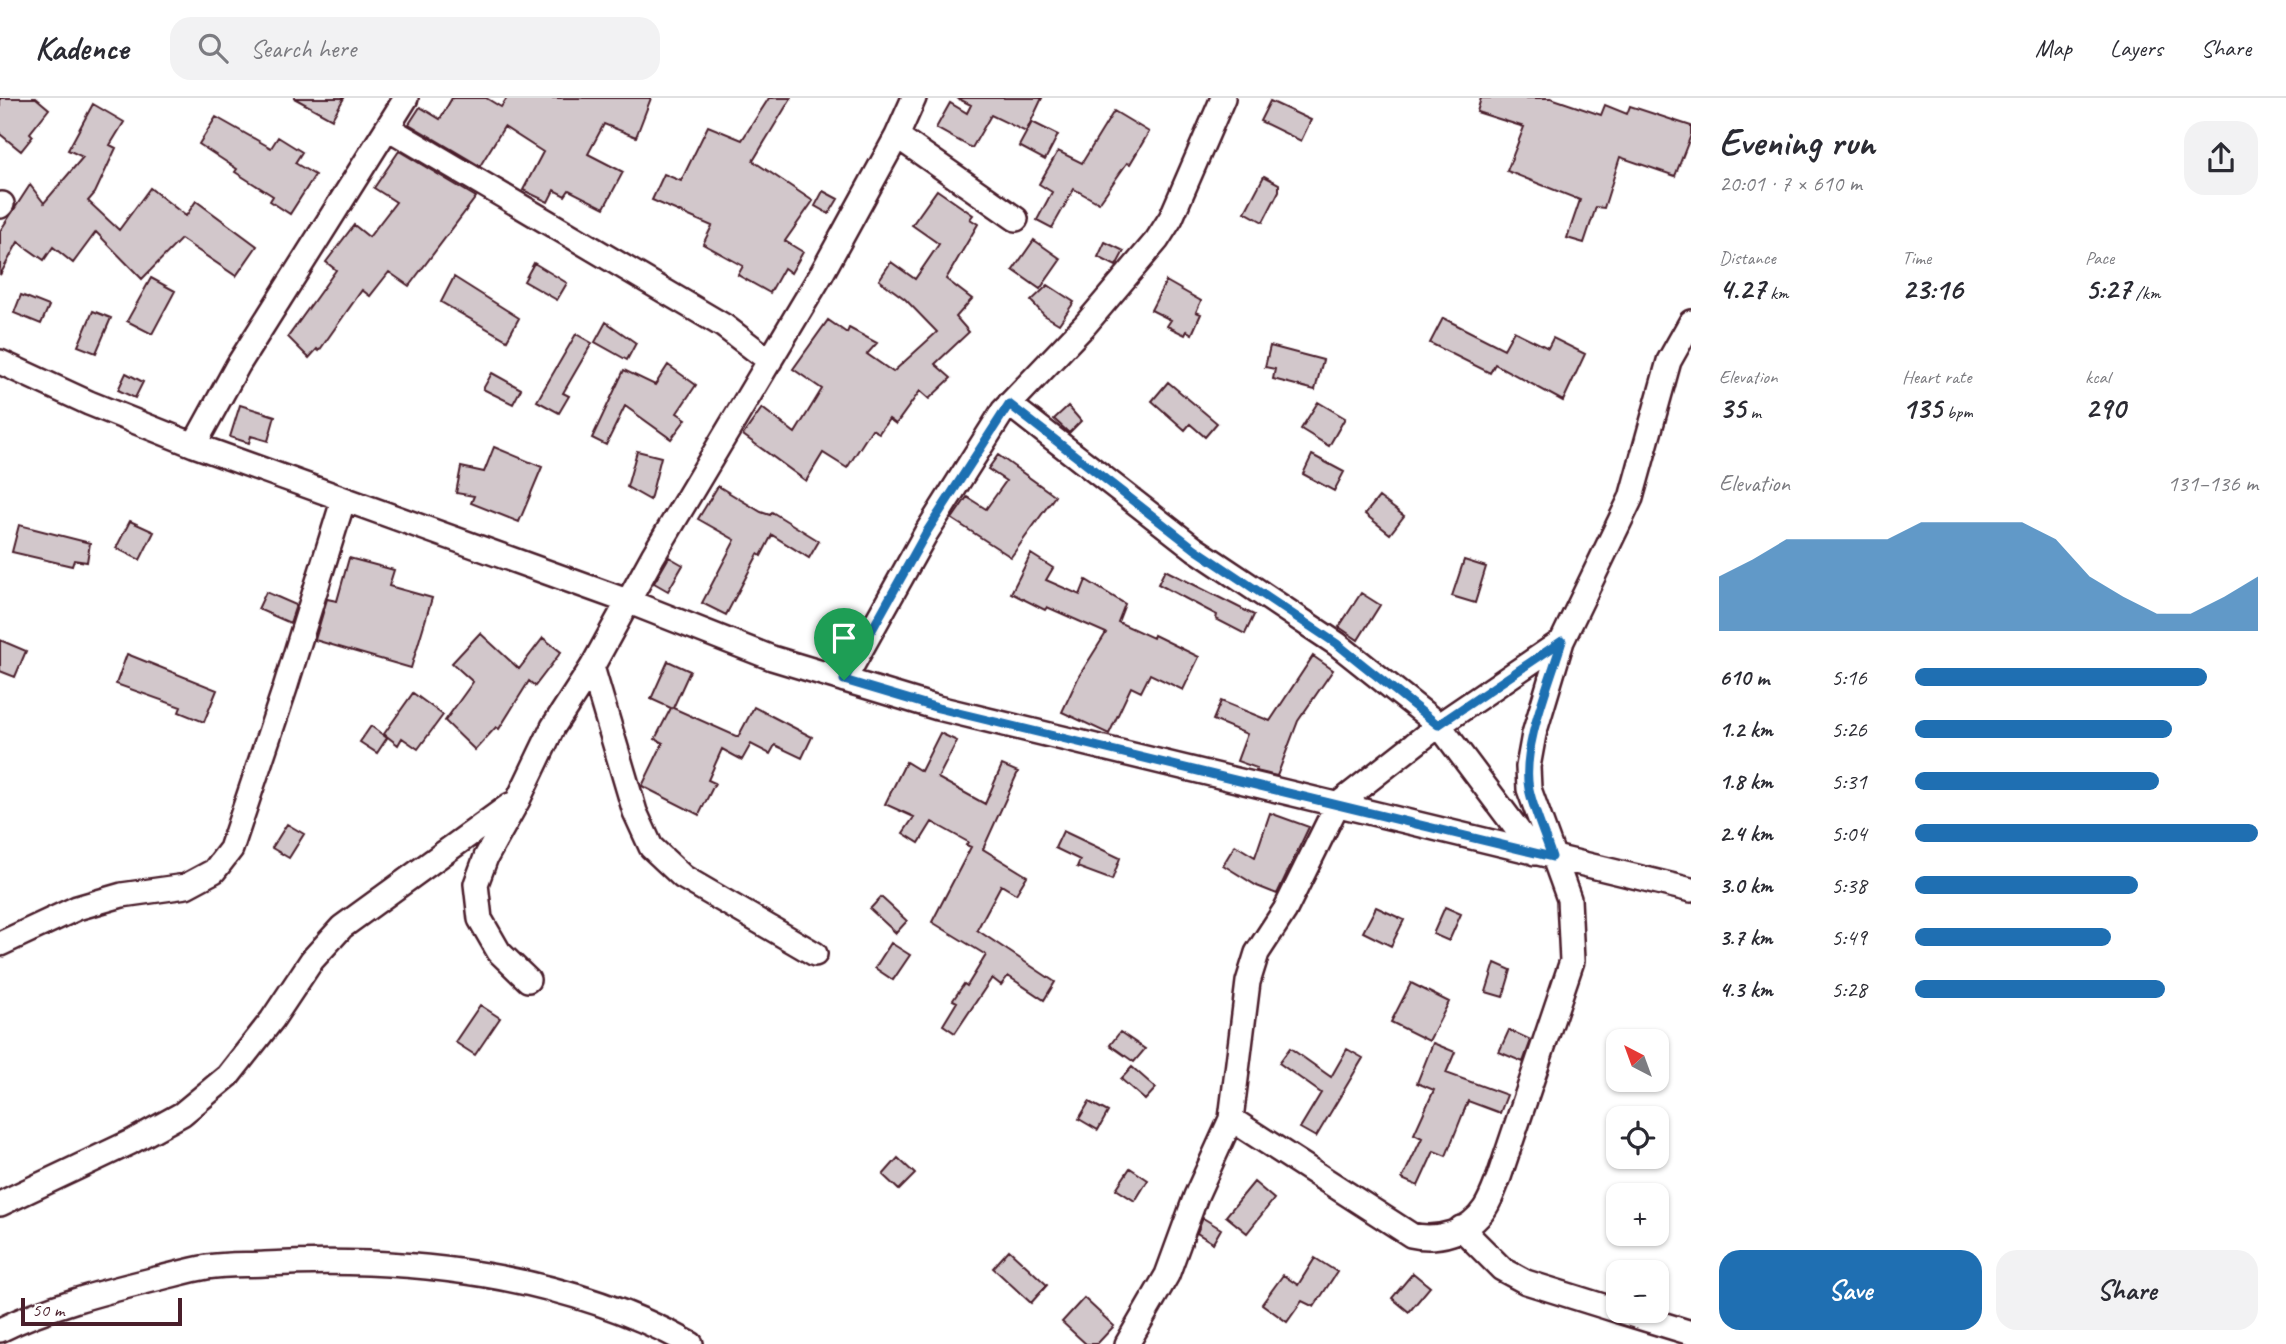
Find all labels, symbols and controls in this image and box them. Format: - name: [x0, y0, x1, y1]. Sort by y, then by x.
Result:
- search box: [170, 17, 660, 80]
- text: Kadence: [35, 27, 128, 69]
- icon: search: [194, 29, 232, 67]
- text: Search here: [250, 32, 356, 65]
- text: Map: [2035, 33, 2072, 63]
- text: Layers: [2110, 33, 2163, 63]
- text: Share: [2201, 33, 2251, 63]
- text: Evening run: [1719, 119, 1875, 166]
- button: share: [2184, 121, 2258, 195]
- text: 20:01 · 7 × 610 m: [1719, 169, 1862, 198]
- text: Distance: [1719, 246, 1776, 270]
- text: Time: [1902, 246, 1931, 270]
- text: Pace: [2085, 246, 2114, 270]
- text: 4.27: [1719, 270, 1765, 308]
- text: 23:16: [1902, 270, 1963, 308]
- text: 5:27: [2085, 270, 2131, 308]
- text: km: [1765, 281, 1789, 305]
- text: /km: [2131, 281, 2160, 305]
- text: Elevation: [1719, 365, 1777, 389]
- text: Heart rate: [1902, 365, 1971, 389]
- text: kcal: [2085, 365, 2110, 389]
- text: 35: [1719, 389, 1746, 427]
- text: 135: [1902, 389, 1942, 427]
- text: 290: [2085, 389, 2125, 427]
- text: m: [1746, 400, 1761, 424]
- text: bpm: [1942, 400, 1973, 424]
- text: Elevation: [1719, 469, 1790, 498]
- text: 131–136 m: [2167, 469, 2258, 498]
- pin: [814, 608, 874, 680]
- icon: arrive: [825, 619, 863, 657]
- text: 610 m: [1719, 663, 1769, 692]
- text: 5:16: [1831, 663, 1867, 692]
- text: 1.2 km: [1719, 715, 1773, 744]
- text: 5:26: [1831, 715, 1867, 744]
- text: 1.8 km: [1719, 767, 1773, 796]
- text: 5:31: [1831, 767, 1867, 796]
- text: 2.4 km: [1719, 819, 1773, 848]
- text: 5:04: [1831, 819, 1867, 848]
- text: 3.0 km: [1719, 871, 1773, 900]
- text: 5:38: [1831, 871, 1867, 900]
- text: 3.7 km: [1719, 923, 1772, 952]
- text: 5:49: [1831, 923, 1867, 952]
- text: 4.3 km: [1719, 975, 1773, 1004]
- text: 5:28: [1831, 975, 1867, 1004]
- north arrow: [1606, 1029, 1670, 1092]
- map controls: [1606, 1029, 1669, 1323]
- button: locate: [1606, 1106, 1669, 1169]
- button: +: [1606, 1183, 1669, 1246]
- button: Save: [1719, 1250, 1982, 1330]
- button: Share: [1996, 1250, 2258, 1330]
- button: −: [1606, 1260, 1669, 1323]
- scale bar: [21, 1295, 182, 1327]
- text: 50 m: [32, 1298, 64, 1322]

